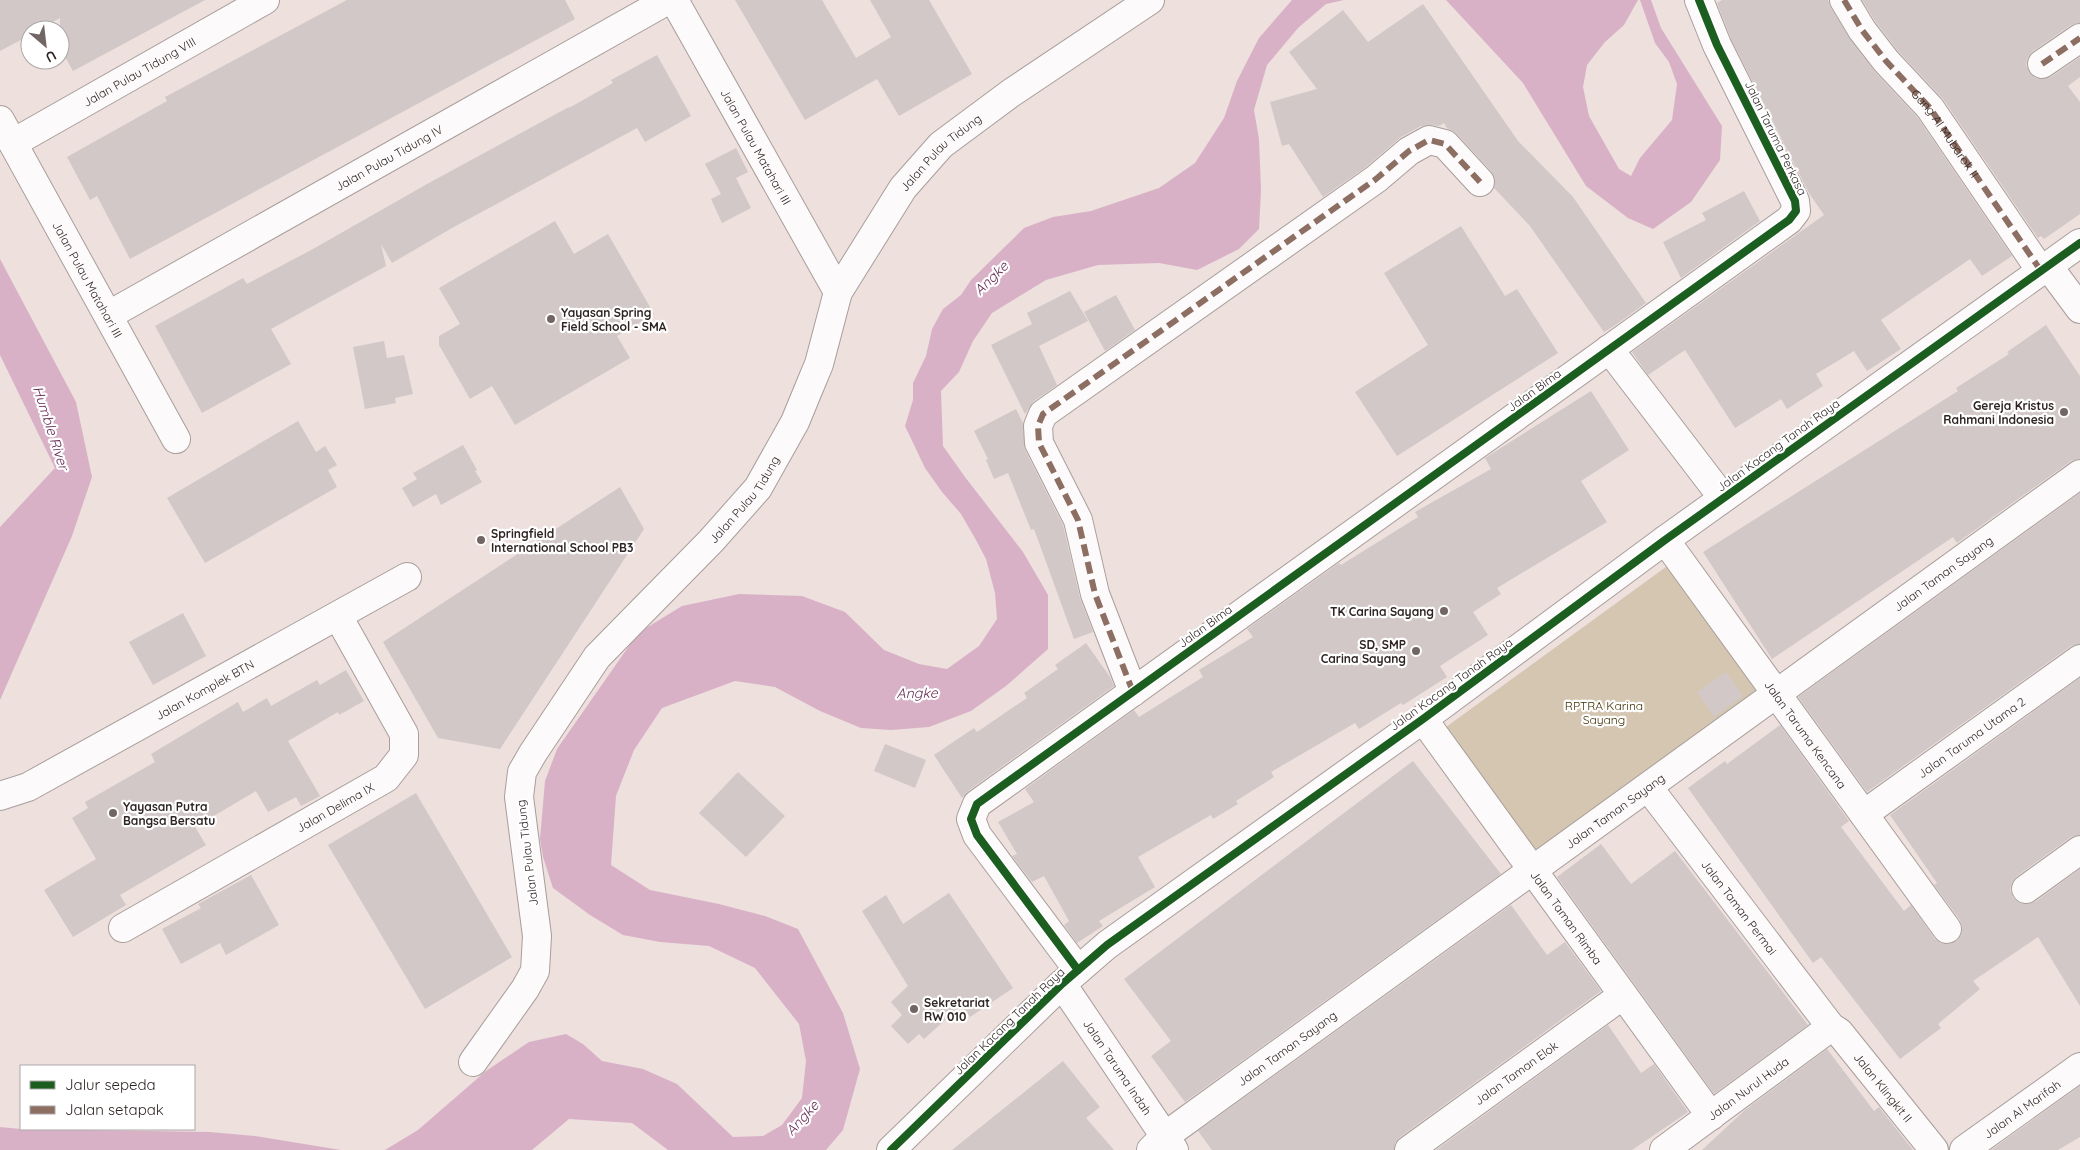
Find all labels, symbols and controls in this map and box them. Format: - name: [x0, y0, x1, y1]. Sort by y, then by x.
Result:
- north arrow: [20, 20, 70, 70]
- street label: Jalan Pulau Tidung VIII: [80, 34, 198, 109]
- text: U: [43, 46, 60, 67]
- street label: Jalan Taruma Perkasa: [1742, 78, 1810, 198]
- street label: Jalan Pulau Matahari III: [718, 86, 795, 207]
- street label: Gang Al Mubarok II: [1908, 86, 1983, 180]
- street label: Jalan Pulau Tidung: [896, 110, 984, 194]
- street label: Jalan Pulau Tidung IV: [332, 121, 445, 194]
- street label: Jalan Pulau Matahari III: [50, 219, 126, 340]
- water label: Angke: [970, 256, 1013, 299]
- place label: Yayasan Spring Field School - SMA: [561, 305, 667, 334]
- marker: Yayasan Spring Field School - SMA: [545, 313, 557, 325]
- street label: Jalan Bima: [1504, 365, 1564, 415]
- water label: Humble River: [29, 384, 74, 474]
- street label: Jalan Kacang Tanah Raya: [1714, 395, 1842, 495]
- place label: Gereja Kristus Rahmani Indonesia: [1943, 398, 2054, 427]
- marker: Gereja Kristus Rahmani Indonesia: [2058, 406, 2070, 418]
- street label: Jalan Pulau Tidung: [705, 453, 782, 546]
- place label: Springfield International School PB3: [491, 526, 633, 555]
- street label: Jalan Taman Sayang: [1890, 532, 1995, 614]
- marker: Springfield International School PB3: [475, 534, 487, 546]
- street label: Jalan Bima: [1175, 601, 1235, 651]
- place label: TK Carina Sayang: [1330, 604, 1434, 619]
- marker: TK Carina Sayang: [1438, 605, 1450, 617]
- street label: Jalan Kacang Tanah Raya: [1387, 634, 1515, 734]
- place label: SD, SMP Carina Sayang: [1321, 637, 1406, 666]
- marker: SD, SMP Carina Sayang: [1410, 645, 1422, 657]
- street label: Jalan Komplek BTN: [152, 656, 256, 723]
- street label: Jalan Taruma Kencana: [1762, 677, 1850, 791]
- water label: Angke: [896, 684, 939, 702]
- street label: Jalan Taruma Utama 2: [1915, 693, 2028, 781]
- park label: RPTRA Karina Sayang: [1565, 698, 1643, 727]
- street label: Jalan Taman Sayang: [1562, 770, 1667, 851]
- street label: Jalan Delima IX: [293, 779, 376, 835]
- place label: Yayasan Putra Bangsa Bersatu: [123, 799, 215, 828]
- street label: Jalan Pulau Tidung: [513, 799, 541, 907]
- marker: Yayasan Putra Bangsa Bersatu: [107, 807, 119, 819]
- street label: Jalan Taman Permai: [1699, 857, 1781, 958]
- street label: Jalan Taman Rimba: [1528, 867, 1606, 967]
- street label: Jalan Kacang Tanah Raya: [951, 964, 1067, 1078]
- place label: Sekretariat RW 010: [924, 995, 990, 1024]
- marker: Sekretariat RW 010: [908, 1003, 920, 1015]
- street label: Jalan Taman Sayang: [1234, 1007, 1339, 1089]
- street label: Jalan Taruma Indah: [1080, 1016, 1155, 1118]
- street label: Jalan Taman Elok: [1471, 1037, 1561, 1108]
- street label: Jalan Klingkit II: [1851, 1049, 1916, 1125]
- street label: Jalan Nurul Huda: [1704, 1053, 1791, 1123]
- legend: [20, 1065, 195, 1130]
- text: Jalur sepeda: [65, 1075, 156, 1094]
- street label: Jalan Al Marifah: [1980, 1076, 2063, 1141]
- water label: Angke: [782, 1096, 823, 1139]
- text: Jalan setapak: [65, 1100, 164, 1119]

